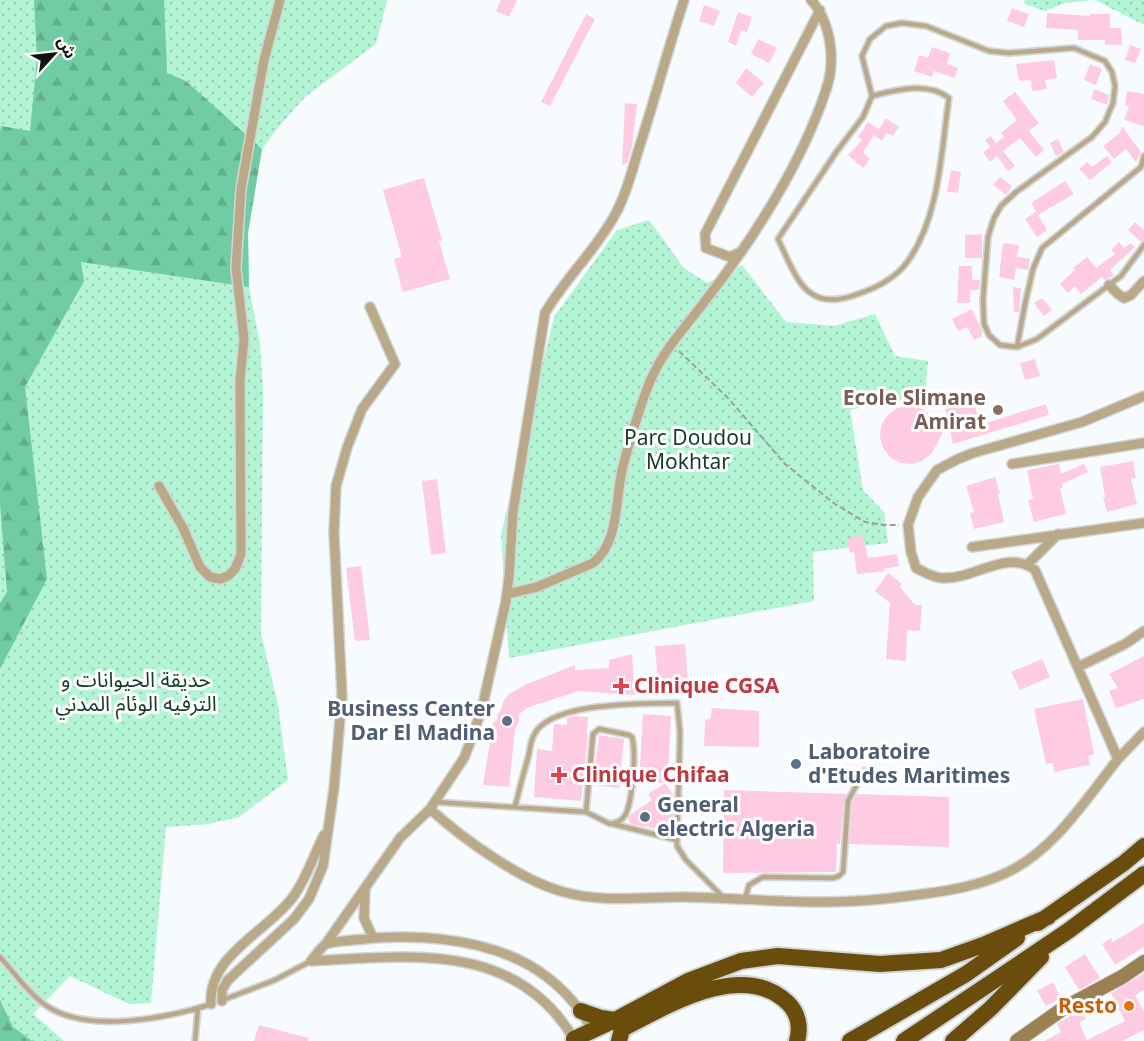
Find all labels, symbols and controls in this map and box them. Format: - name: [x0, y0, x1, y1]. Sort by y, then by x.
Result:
- north arrow: [24, 24, 84, 84]
- text: ش: [53, 32, 82, 62]
- place label: Ecole Slimane Amirat: [843, 383, 986, 435]
- marker: Ecole Slimane Amirat: [991, 403, 1005, 417]
- park label: Parc Doudou Mokhtar: [624, 423, 752, 475]
- park label: حديقة الحيوانات و الترفيه الوئام المدني: [55, 665, 217, 720]
- place label: Clinique CGSA: [634, 671, 780, 699]
- marker: Clinique CGSA: [612, 677, 630, 695]
- place label: Business Center Dar El Madina: [327, 694, 496, 746]
- marker: Business Center Dar El Madina: [500, 714, 514, 728]
- place label: Laboratoire d'Etudes Maritimes: [808, 737, 1010, 789]
- marker: Laboratoire d'Etudes Maritimes: [789, 757, 803, 771]
- place label: Clinique Chifaa: [572, 760, 730, 788]
- marker: Clinique Chifaa: [550, 766, 568, 784]
- place label: General electric Algeria: [657, 790, 815, 842]
- marker: General electric Algeria: [638, 810, 652, 824]
- place label: Resto: [1058, 991, 1117, 1019]
- marker: Resto: [1122, 999, 1136, 1013]

